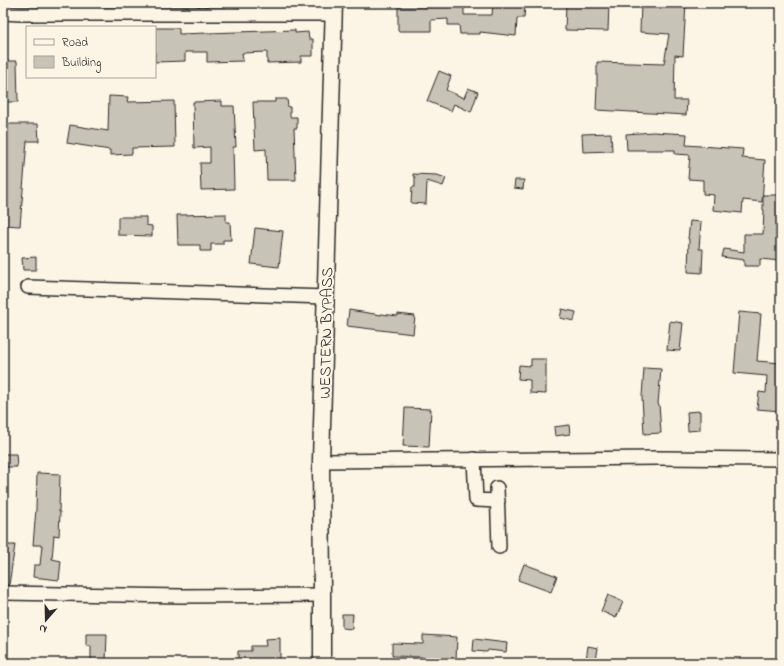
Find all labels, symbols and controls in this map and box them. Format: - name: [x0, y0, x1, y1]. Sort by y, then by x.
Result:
- legend: [26, 26, 156, 78]
- text: Road: [62, 34, 88, 52]
- text: Building: [61, 54, 101, 73]
- street label: WESTERN BYPASS: [314, 267, 340, 399]
- north arrow: [26, 600, 66, 640]
- text: N: [37, 620, 49, 637]

